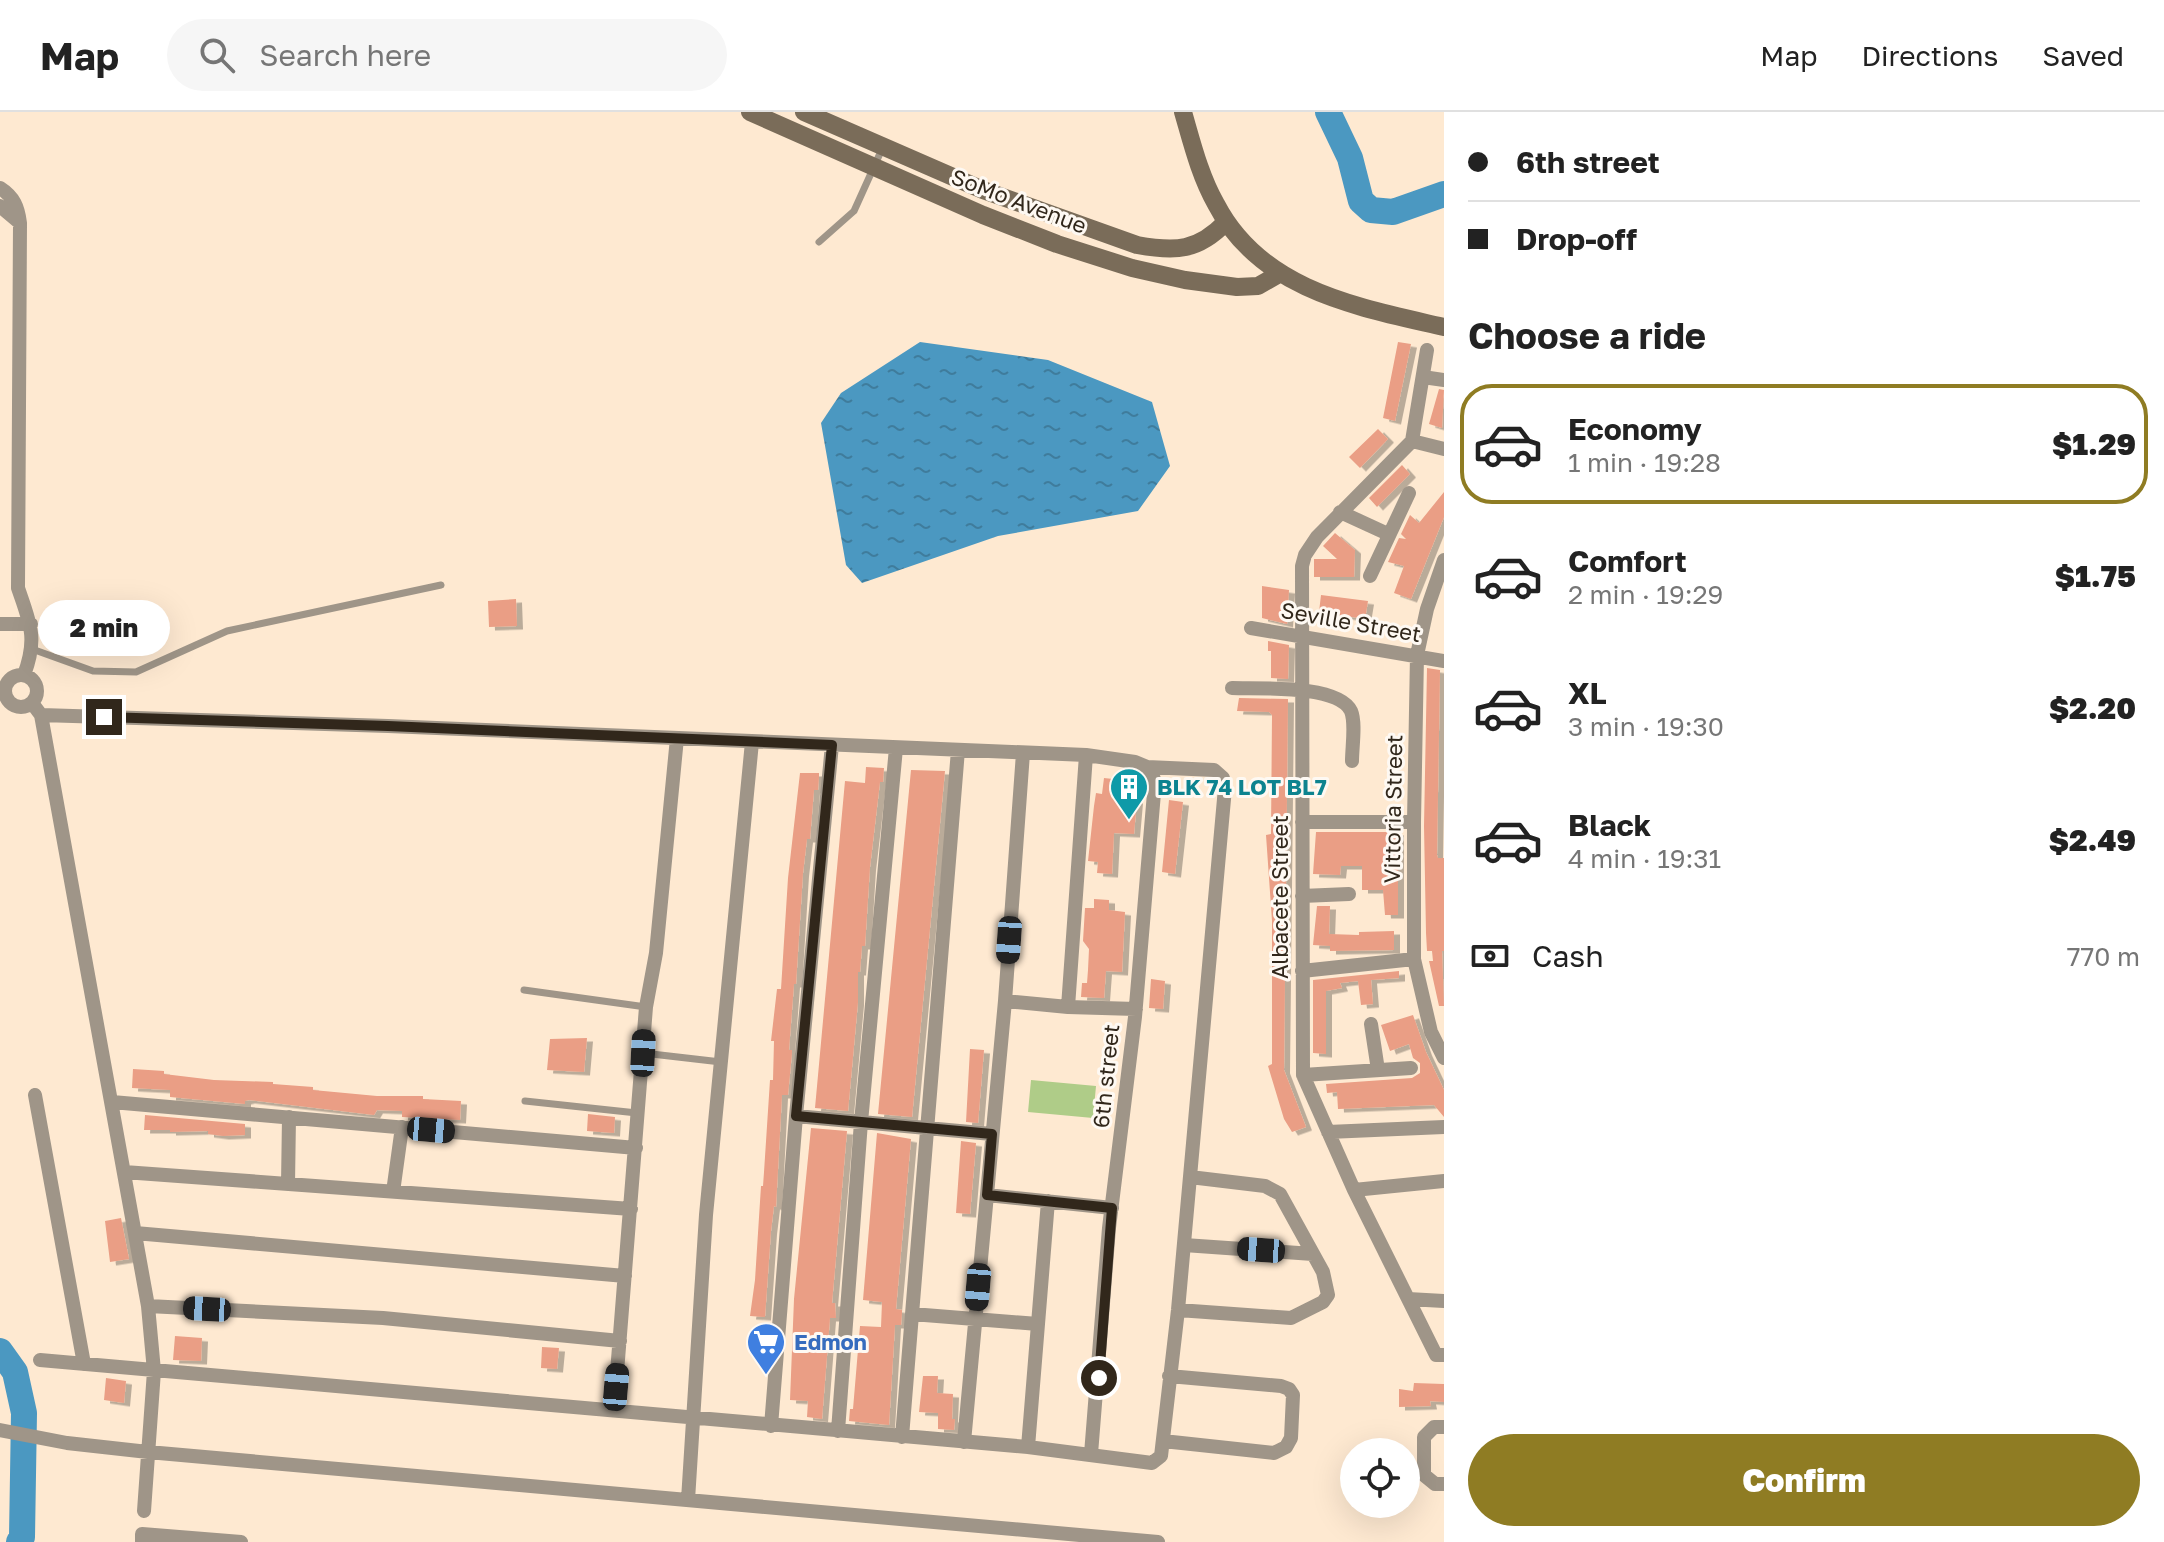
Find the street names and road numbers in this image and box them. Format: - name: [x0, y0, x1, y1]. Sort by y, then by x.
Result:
- street label: SoMo Avenue: [948, 162, 1091, 239]
- street label: Seville Street: [1279, 596, 1423, 647]
- street label: Vittoria Street: [1378, 734, 1407, 884]
- street label: Albacete Street: [1266, 815, 1293, 979]
- street label: 6th street: [1087, 1023, 1124, 1129]

